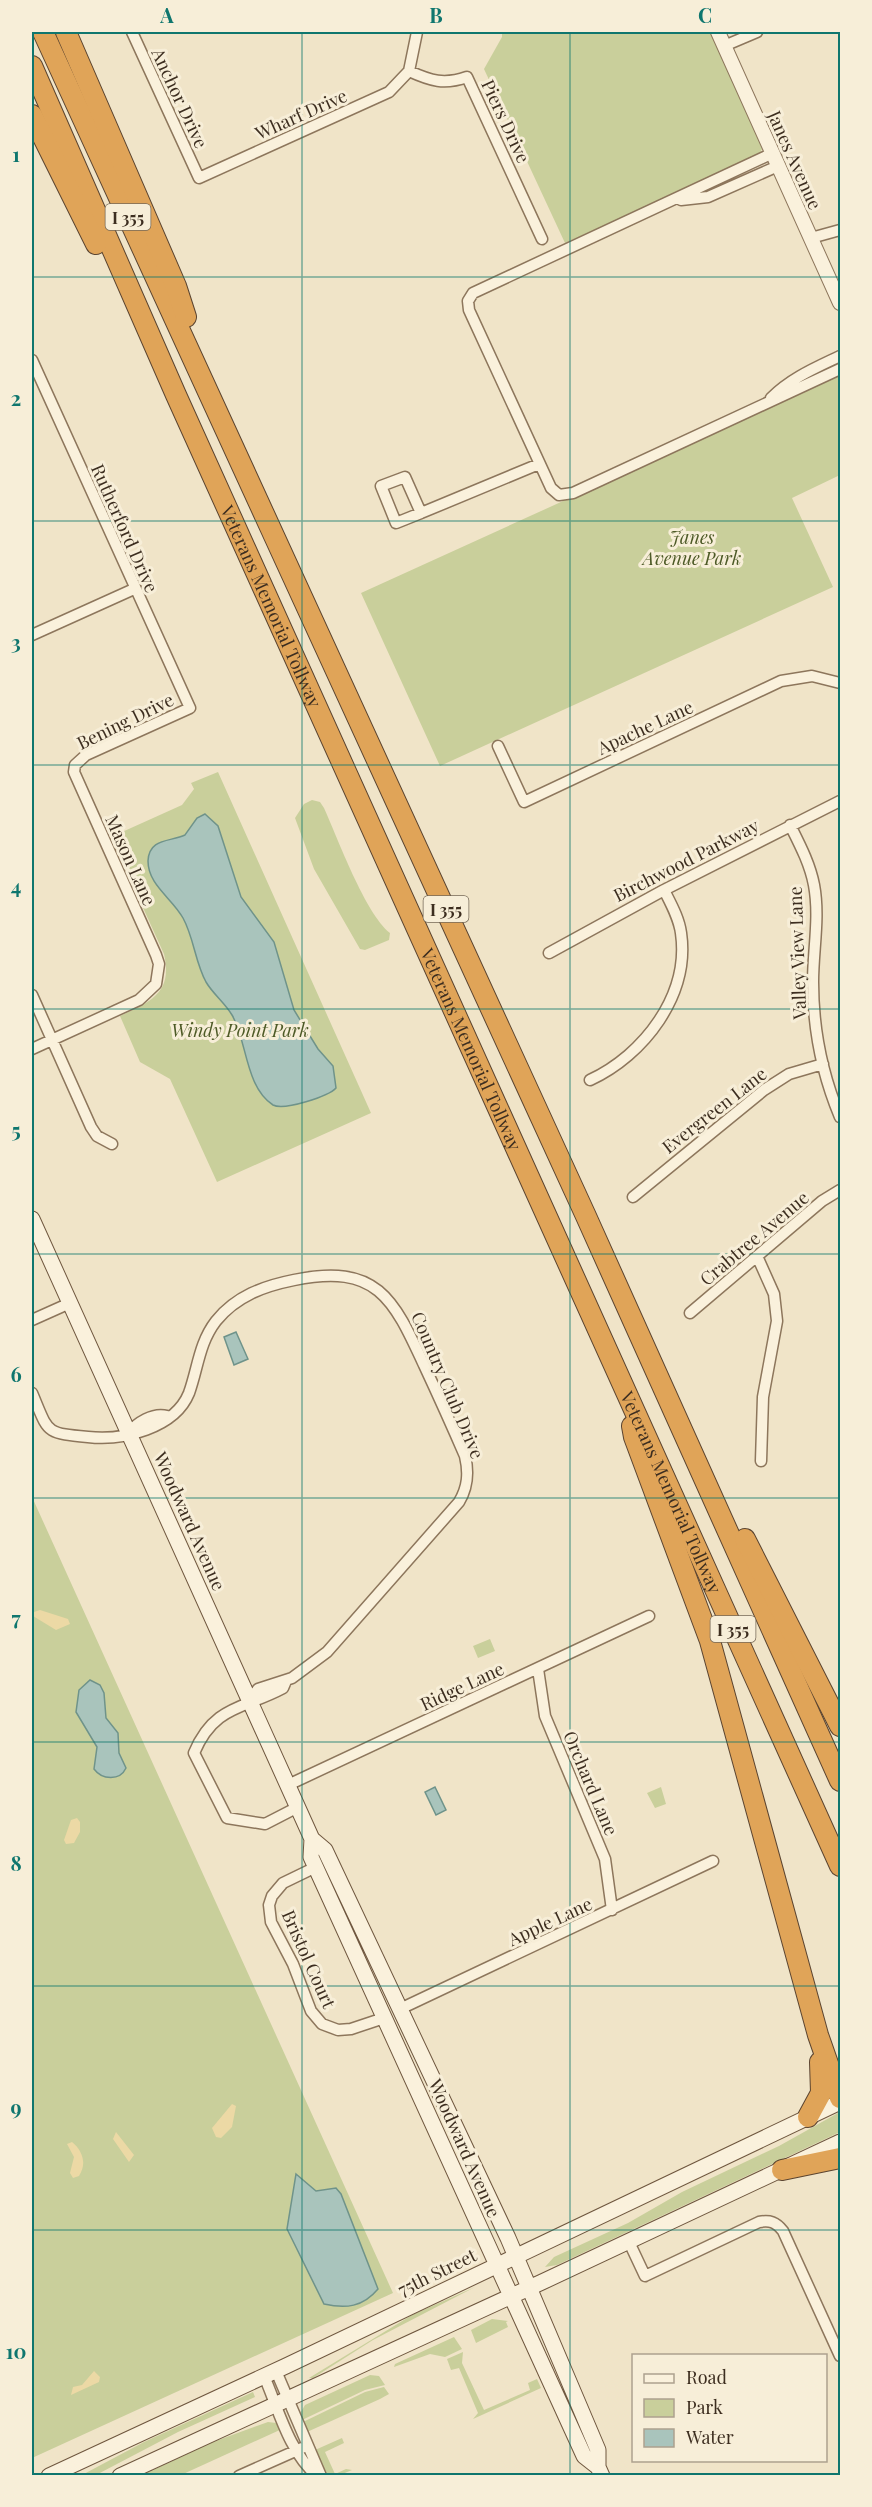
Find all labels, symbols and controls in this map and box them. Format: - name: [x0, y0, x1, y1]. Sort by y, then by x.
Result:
- text: A: [159, 1, 174, 28]
- text: B: [429, 1, 443, 28]
- text: C: [698, 1, 712, 28]
- street label: Anchor Drive: [146, 43, 214, 152]
- street label: Piers Drive: [476, 75, 536, 167]
- street label: Wharf Drive: [250, 83, 351, 145]
- street label: Janes Avenue: [762, 106, 827, 213]
- text: 1: [12, 140, 20, 167]
- road number: I 355: [106, 204, 150, 230]
- text: 2: [11, 384, 21, 411]
- street label: Rutherford Drive: [86, 460, 164, 596]
- street label: Veterans Memorial Tollway: [215, 501, 327, 711]
- park label: Janes Avenue Park: [641, 525, 741, 570]
- text: 3: [11, 628, 21, 655]
- street label: Bening Drive: [73, 687, 177, 755]
- street label: Apache Lane: [592, 694, 697, 760]
- street label: Mason Lane: [100, 811, 162, 909]
- street label: Birchwood Parkway: [609, 813, 763, 907]
- text: 4: [11, 872, 21, 899]
- street label: Valley View Lane: [783, 886, 811, 1021]
- road number: I 355: [424, 896, 468, 922]
- street label: Veterans Memorial Tollway: [415, 944, 527, 1154]
- park label: Windy Point Park: [171, 1018, 309, 1042]
- street label: Evergreen Lane: [657, 1062, 771, 1158]
- text: 5: [11, 1116, 21, 1143]
- street label: Crabtree Avenue: [695, 1185, 813, 1291]
- street label: Country Club Drive: [406, 1308, 490, 1462]
- text: 6: [10, 1360, 22, 1387]
- street label: Veterans Memorial Tollway: [615, 1387, 727, 1597]
- street label: Woodward Avenue: [148, 1447, 231, 1594]
- text: 7: [11, 1604, 21, 1631]
- road number: I 355: [710, 1616, 756, 1642]
- street label: Ridge Lane: [416, 1656, 508, 1716]
- street label: Orchard Lane: [558, 1727, 624, 1839]
- text: 8: [10, 1849, 22, 1876]
- street label: Apple Lane: [503, 1891, 596, 1951]
- street label: Bristol Court: [277, 1906, 342, 2013]
- street label: Woodward Avenue: [423, 2074, 506, 2221]
- text: 9: [10, 2093, 22, 2120]
- street label: 75th Street: [394, 2242, 481, 2301]
- text: 10: [6, 2337, 26, 2364]
- legend: [632, 2354, 827, 2462]
- text: Road: [686, 2365, 727, 2389]
- text: Park: [686, 2395, 723, 2419]
- text: Water: [685, 2425, 734, 2449]

